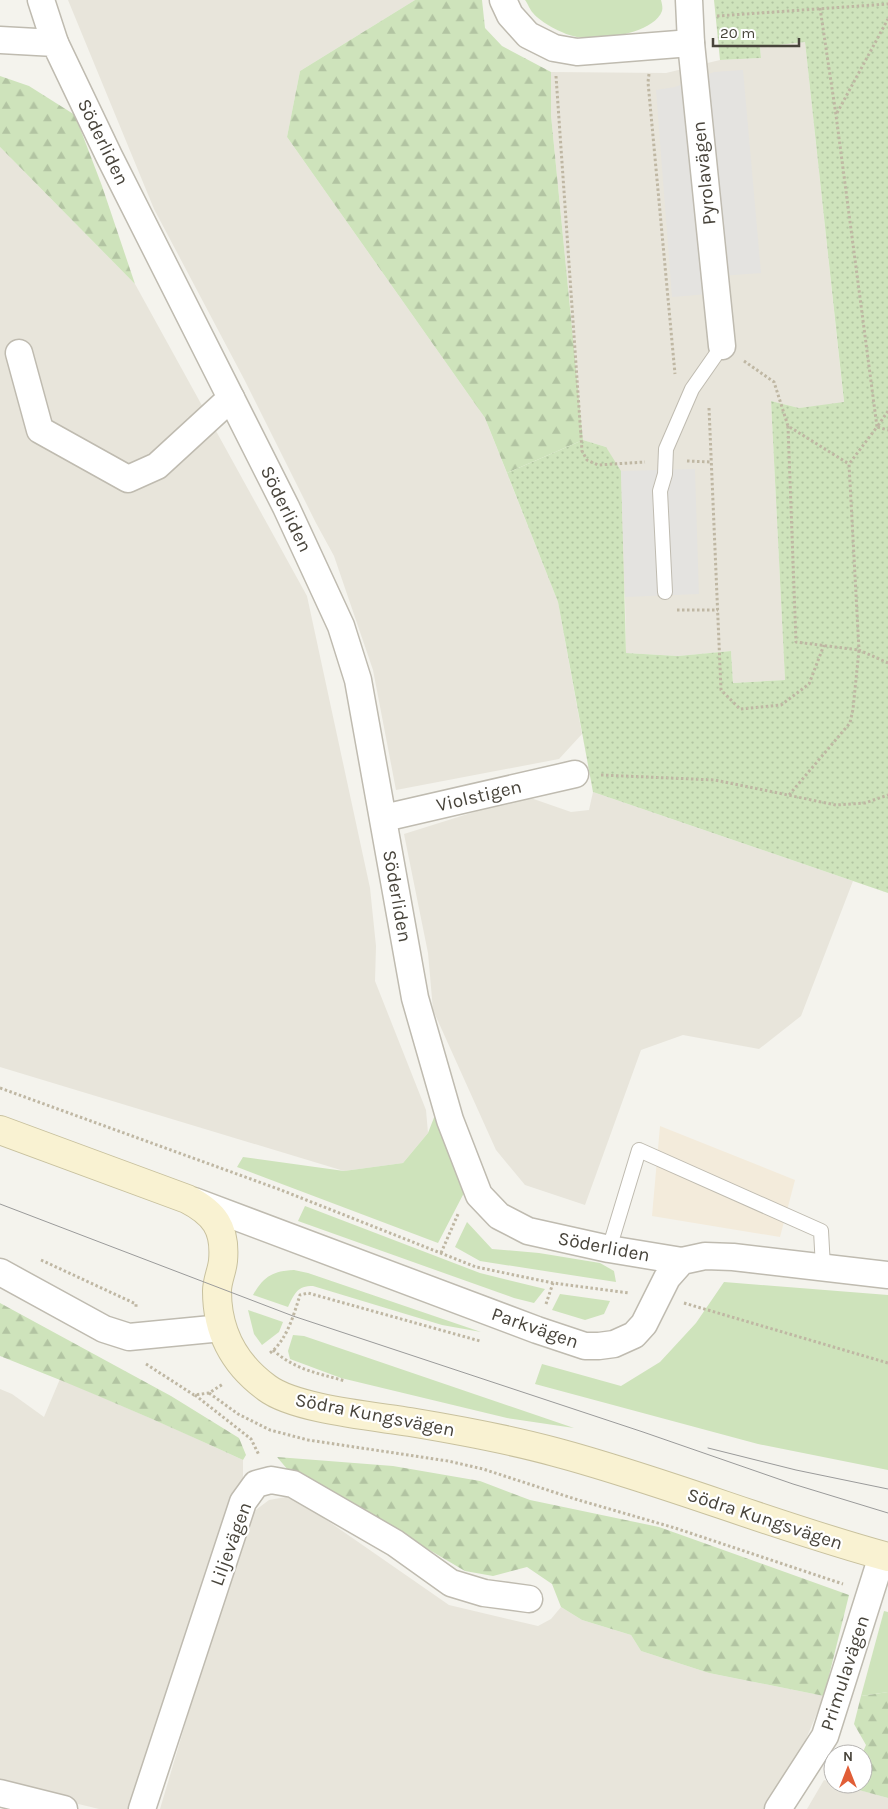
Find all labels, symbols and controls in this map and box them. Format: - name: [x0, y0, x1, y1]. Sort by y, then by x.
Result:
- scale bar: [713, 15, 799, 47]
- text: 20 m: [720, 24, 755, 42]
- street label: Söderliden: [73, 95, 133, 189]
- street label: Pyrolavägen: [688, 120, 720, 226]
- street label: Söderliden: [256, 462, 316, 556]
- street label: Violstigen: [434, 776, 524, 816]
- street label: Söderliden: [378, 848, 416, 944]
- street label: Söderliden: [556, 1227, 652, 1267]
- street label: Parkvägen: [489, 1303, 581, 1353]
- street label: Södra Kungsvägen: [293, 1389, 457, 1441]
- street label: Södra Kungsvägen: [684, 1483, 846, 1555]
- street label: Liljevägen: [206, 1499, 256, 1589]
- street label: Primulavägen: [816, 1613, 874, 1733]
- north arrow: [823, 1744, 873, 1794]
- text: N: [843, 1748, 853, 1765]

